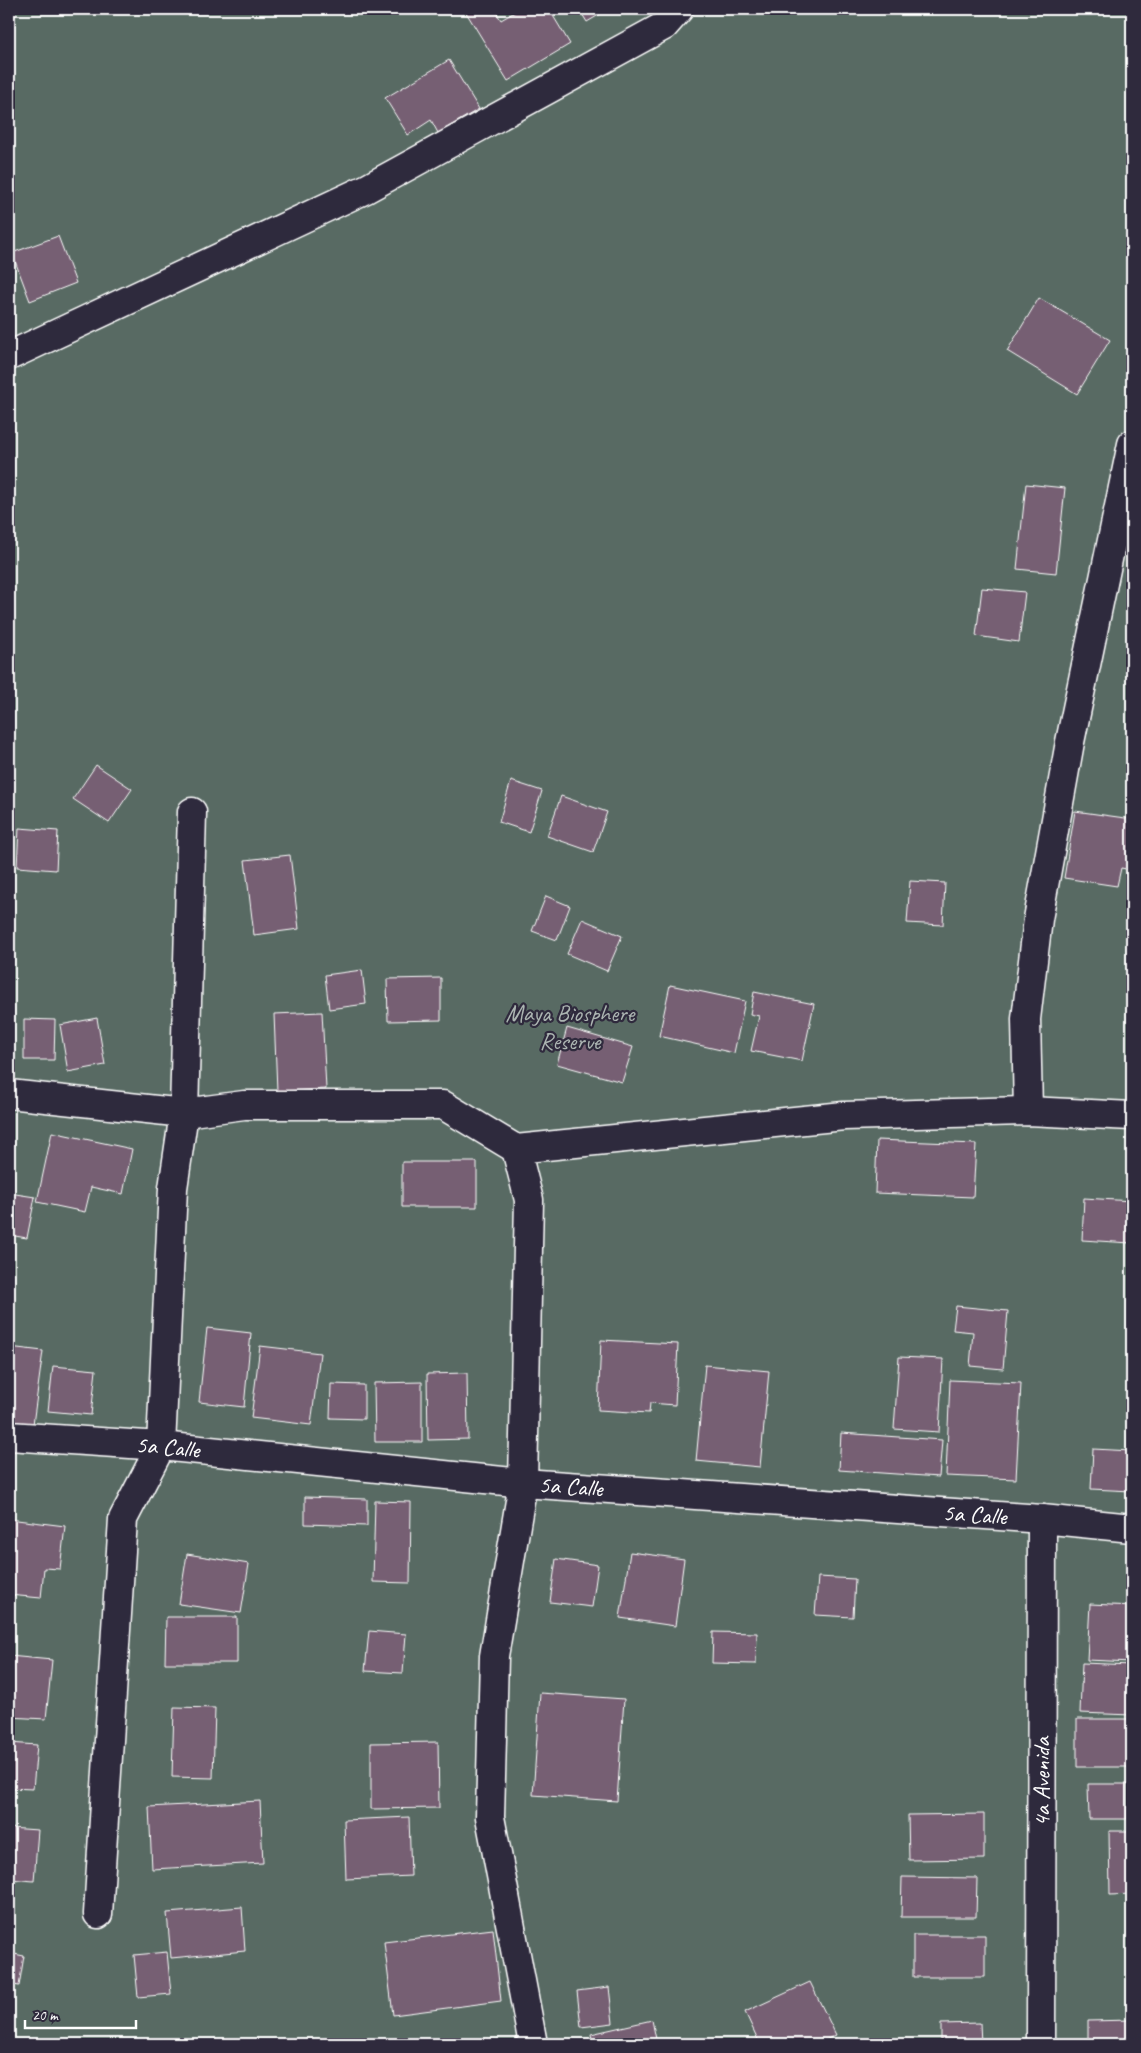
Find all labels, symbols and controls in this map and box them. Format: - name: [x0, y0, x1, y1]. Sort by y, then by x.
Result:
- park label: Maya Biosphere Reserve: [506, 998, 637, 1056]
- street label: 5a Calle: [135, 1429, 203, 1465]
- street label: 5a Calle: [538, 1469, 606, 1504]
- street label: 5a Calle: [942, 1497, 1010, 1532]
- street label: 4a Avenida: [1026, 1735, 1057, 1827]
- scale bar: [25, 1998, 136, 2030]
- text: 20 m: [32, 2006, 59, 2025]

